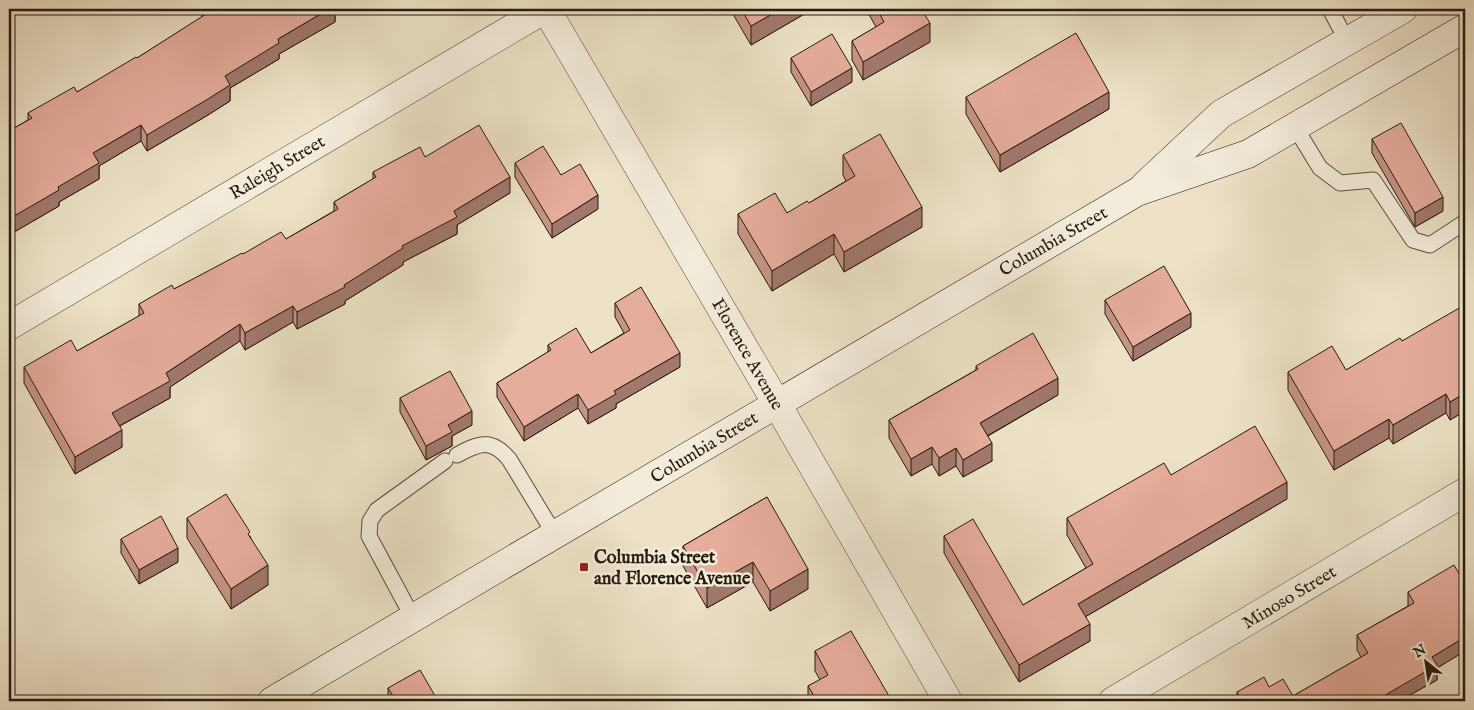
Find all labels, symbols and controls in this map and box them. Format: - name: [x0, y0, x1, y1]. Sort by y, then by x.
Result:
- street label: Raleigh Street: [226, 131, 330, 206]
- street label: Columbia Street: [995, 202, 1112, 283]
- street label: Florence Avenue: [705, 295, 788, 415]
- street label: Columbia Street: [647, 407, 763, 489]
- place label: Columbia Street and Florence Avenue: [594, 547, 751, 591]
- marker: Columbia Street and Florence Avenue: [578, 561, 590, 573]
- street label: Minoso Street: [1239, 561, 1341, 635]
- north arrow: [1402, 638, 1452, 688]
- text: N: [1409, 641, 1430, 663]

